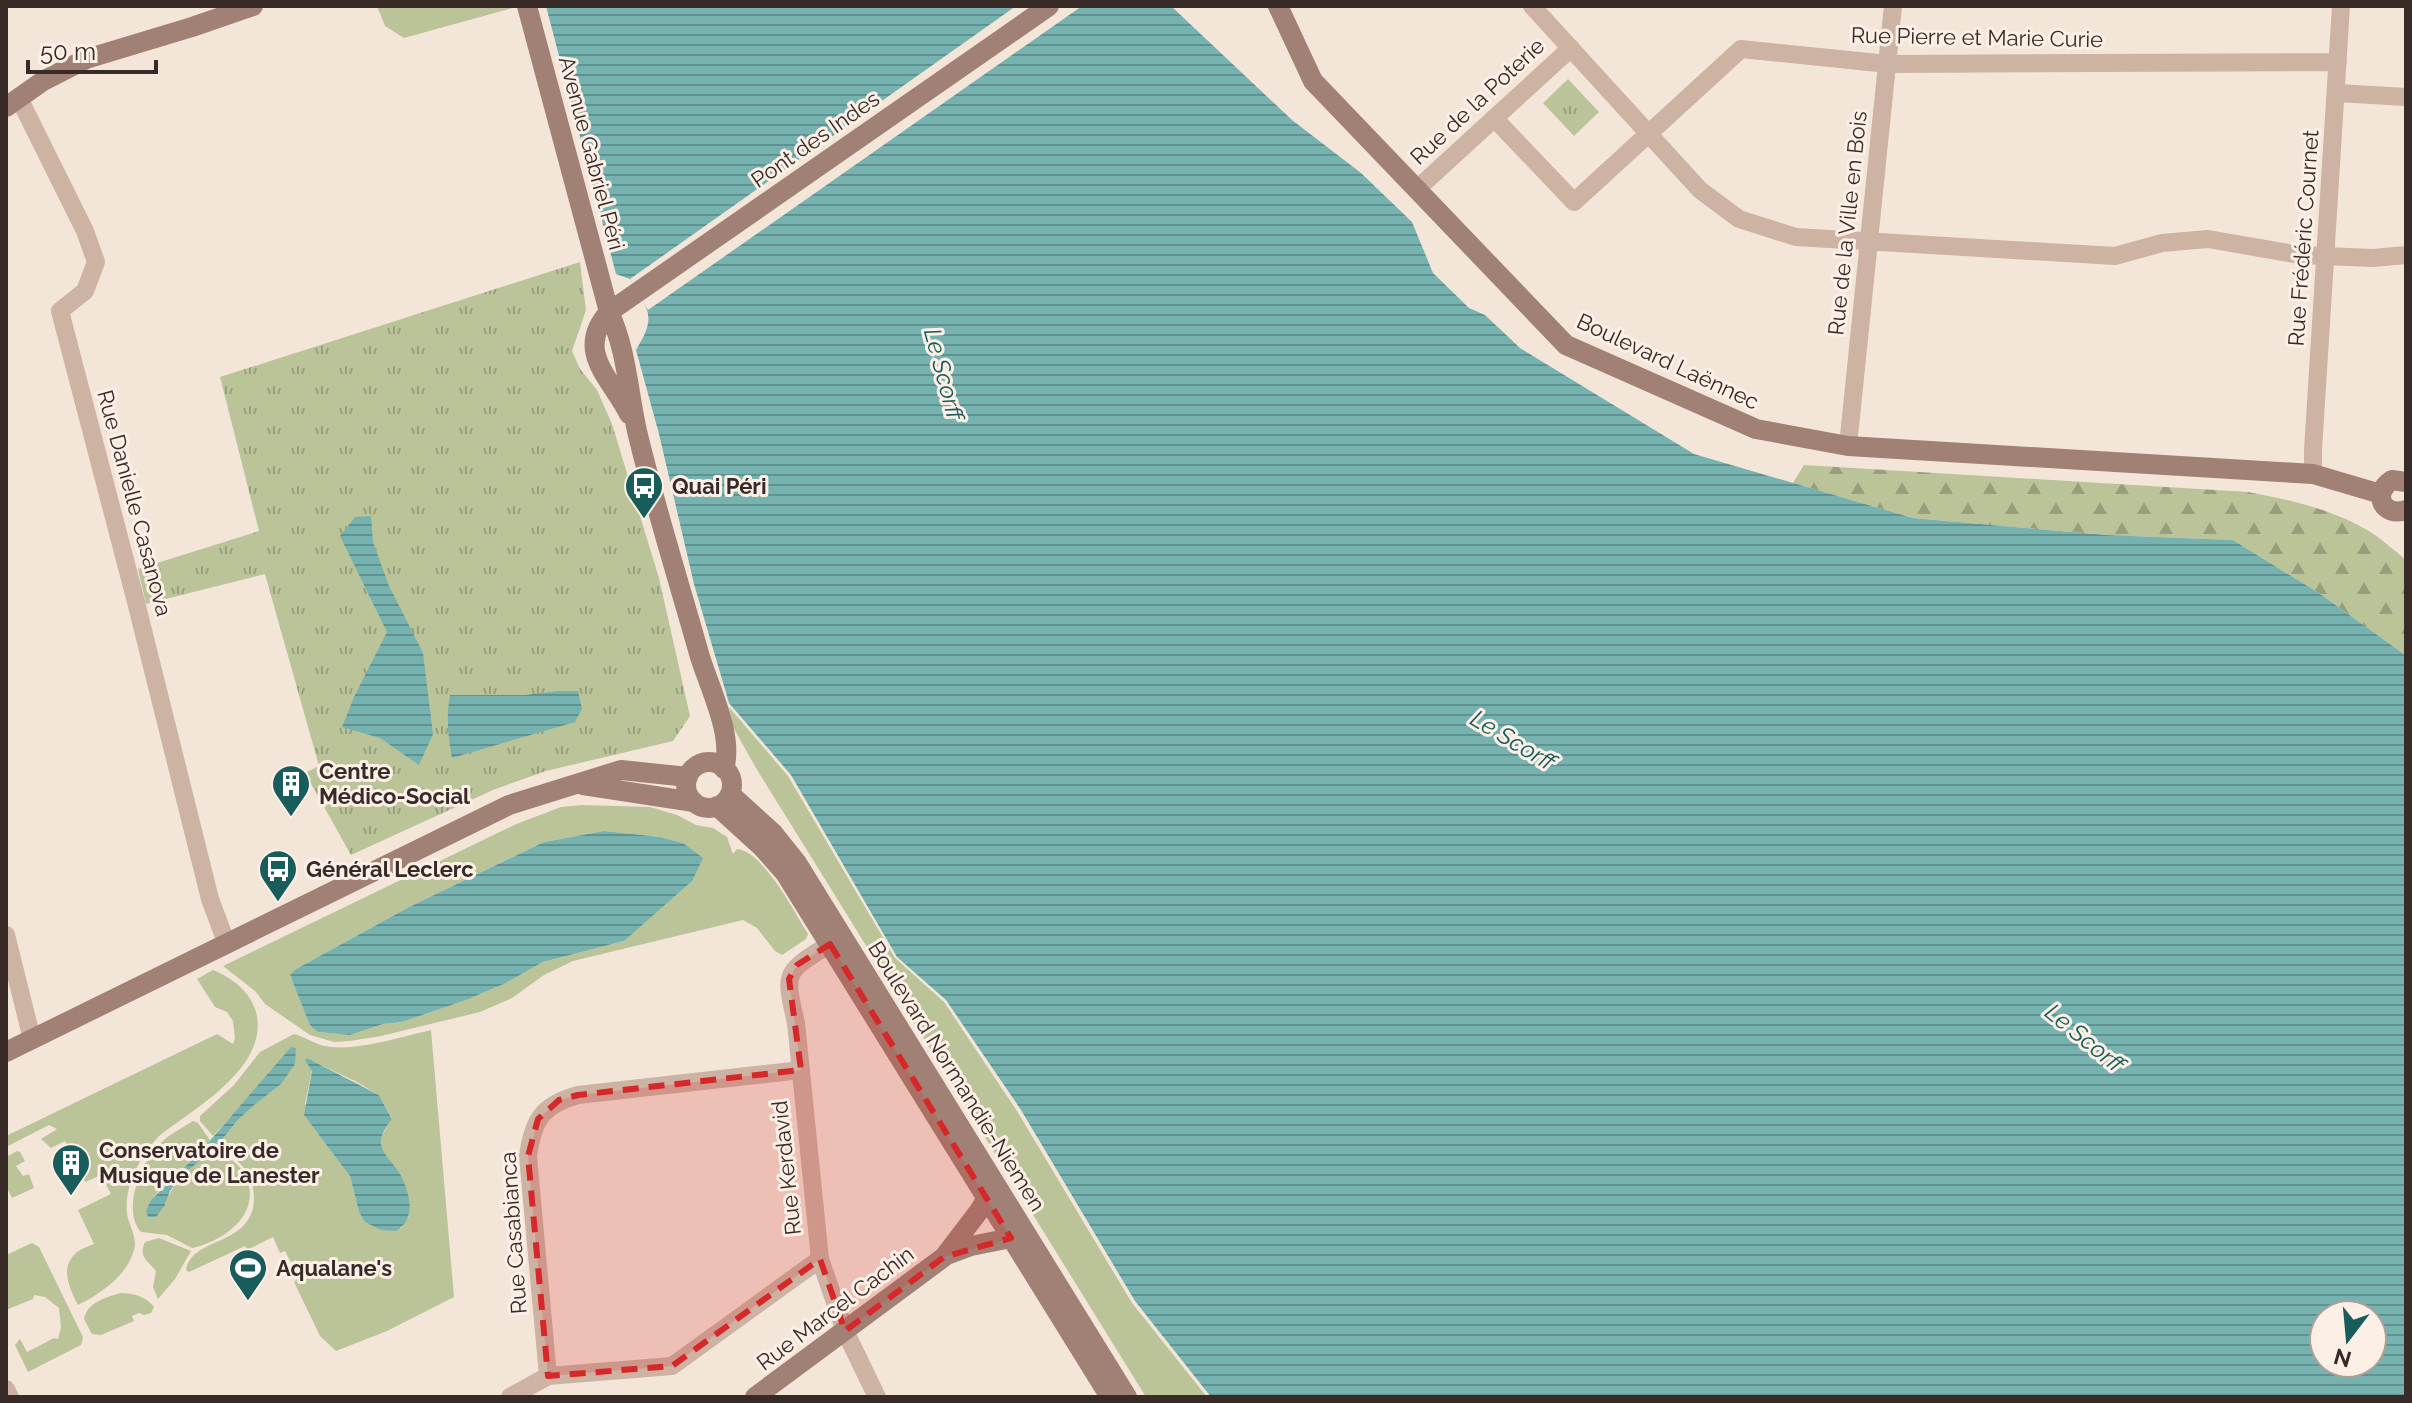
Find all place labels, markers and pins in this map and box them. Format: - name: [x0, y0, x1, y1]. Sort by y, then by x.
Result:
- bus stop icon: Quai Péri: [623, 465, 665, 520]
- place label: Quai Péri: [672, 473, 767, 499]
- place label: Centre Médico-Social: [319, 758, 471, 809]
- building icon: Centre Médico-Social: [270, 763, 312, 818]
- bus stop icon: Général Leclerc: [257, 848, 299, 903]
- place label: Général Leclerc: [306, 856, 474, 882]
- place label: Conservatoire de Musique de Lanester: [99, 1137, 320, 1188]
- building icon: Conservatoire de Musique de Lanester: [50, 1142, 92, 1197]
- sports icon: Aqualane's: [227, 1247, 269, 1302]
- place label: Aqualane's: [276, 1255, 392, 1281]

